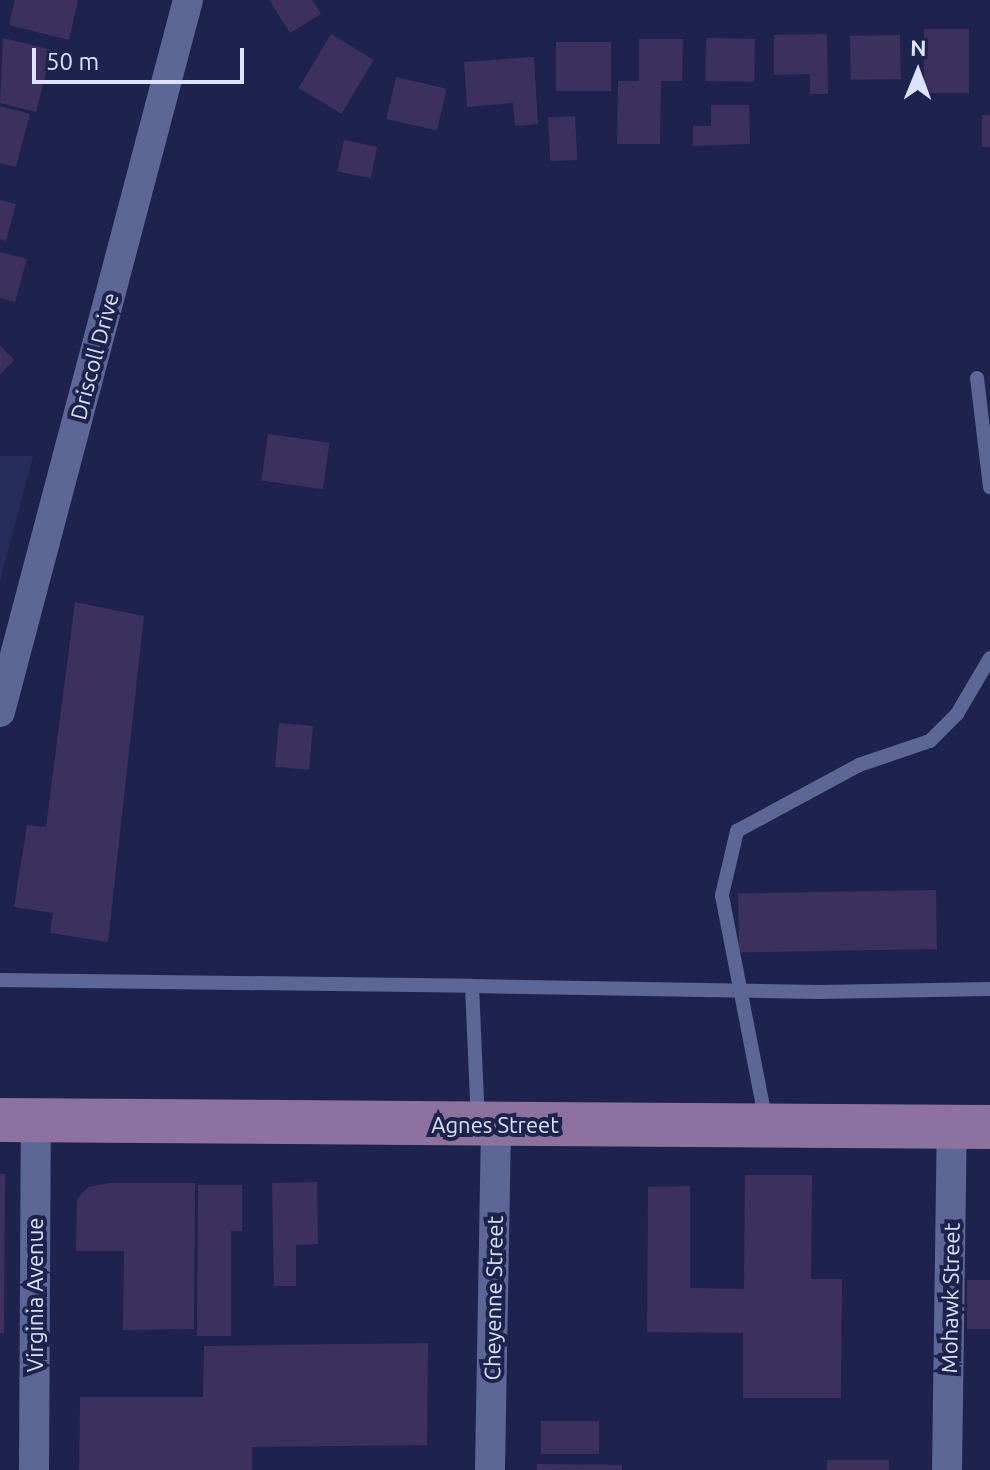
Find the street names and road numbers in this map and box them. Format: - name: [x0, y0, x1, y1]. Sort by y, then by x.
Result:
- street label: Driscoll Drive: [64, 290, 124, 422]
- street label: Agnes Street: [431, 1112, 559, 1138]
- street label: Cheyenne Street: [478, 1215, 508, 1381]
- street label: Virginia Avenue: [22, 1218, 48, 1372]
- street label: Mohawk Street: [935, 1223, 965, 1373]

